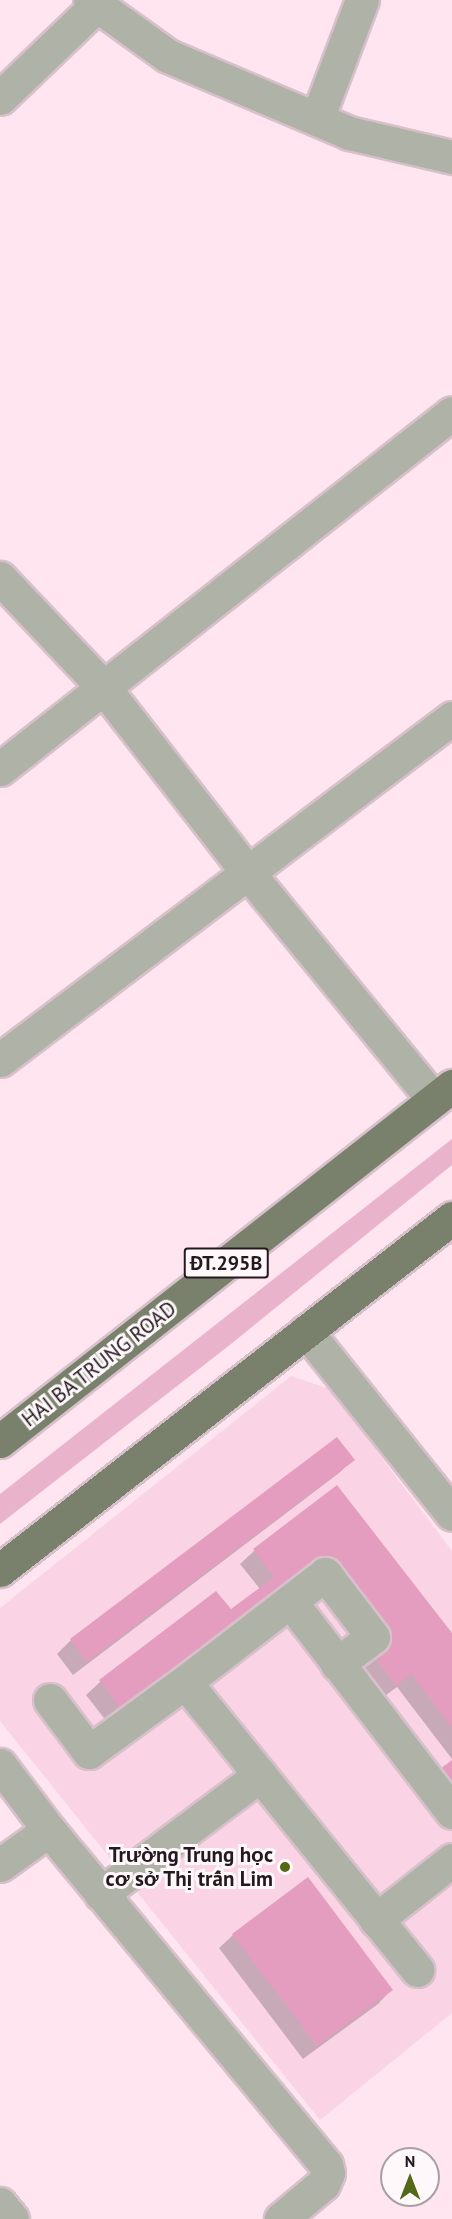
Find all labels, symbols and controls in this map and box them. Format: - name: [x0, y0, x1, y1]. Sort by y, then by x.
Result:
- road number: ĐT.295B: [182, 1246, 270, 1280]
- street label: HAI BA TRUNG ROAD: [16, 1296, 182, 1432]
- place label: Trường Trung học cơ sở Thị trấn Lim: [105, 1842, 273, 1892]
- marker: Trường Trung học cơ sở Thị trấn Lim: [278, 1860, 292, 1874]
- north arrow: [380, 2147, 440, 2207]
- text: N: [405, 2151, 415, 2171]

